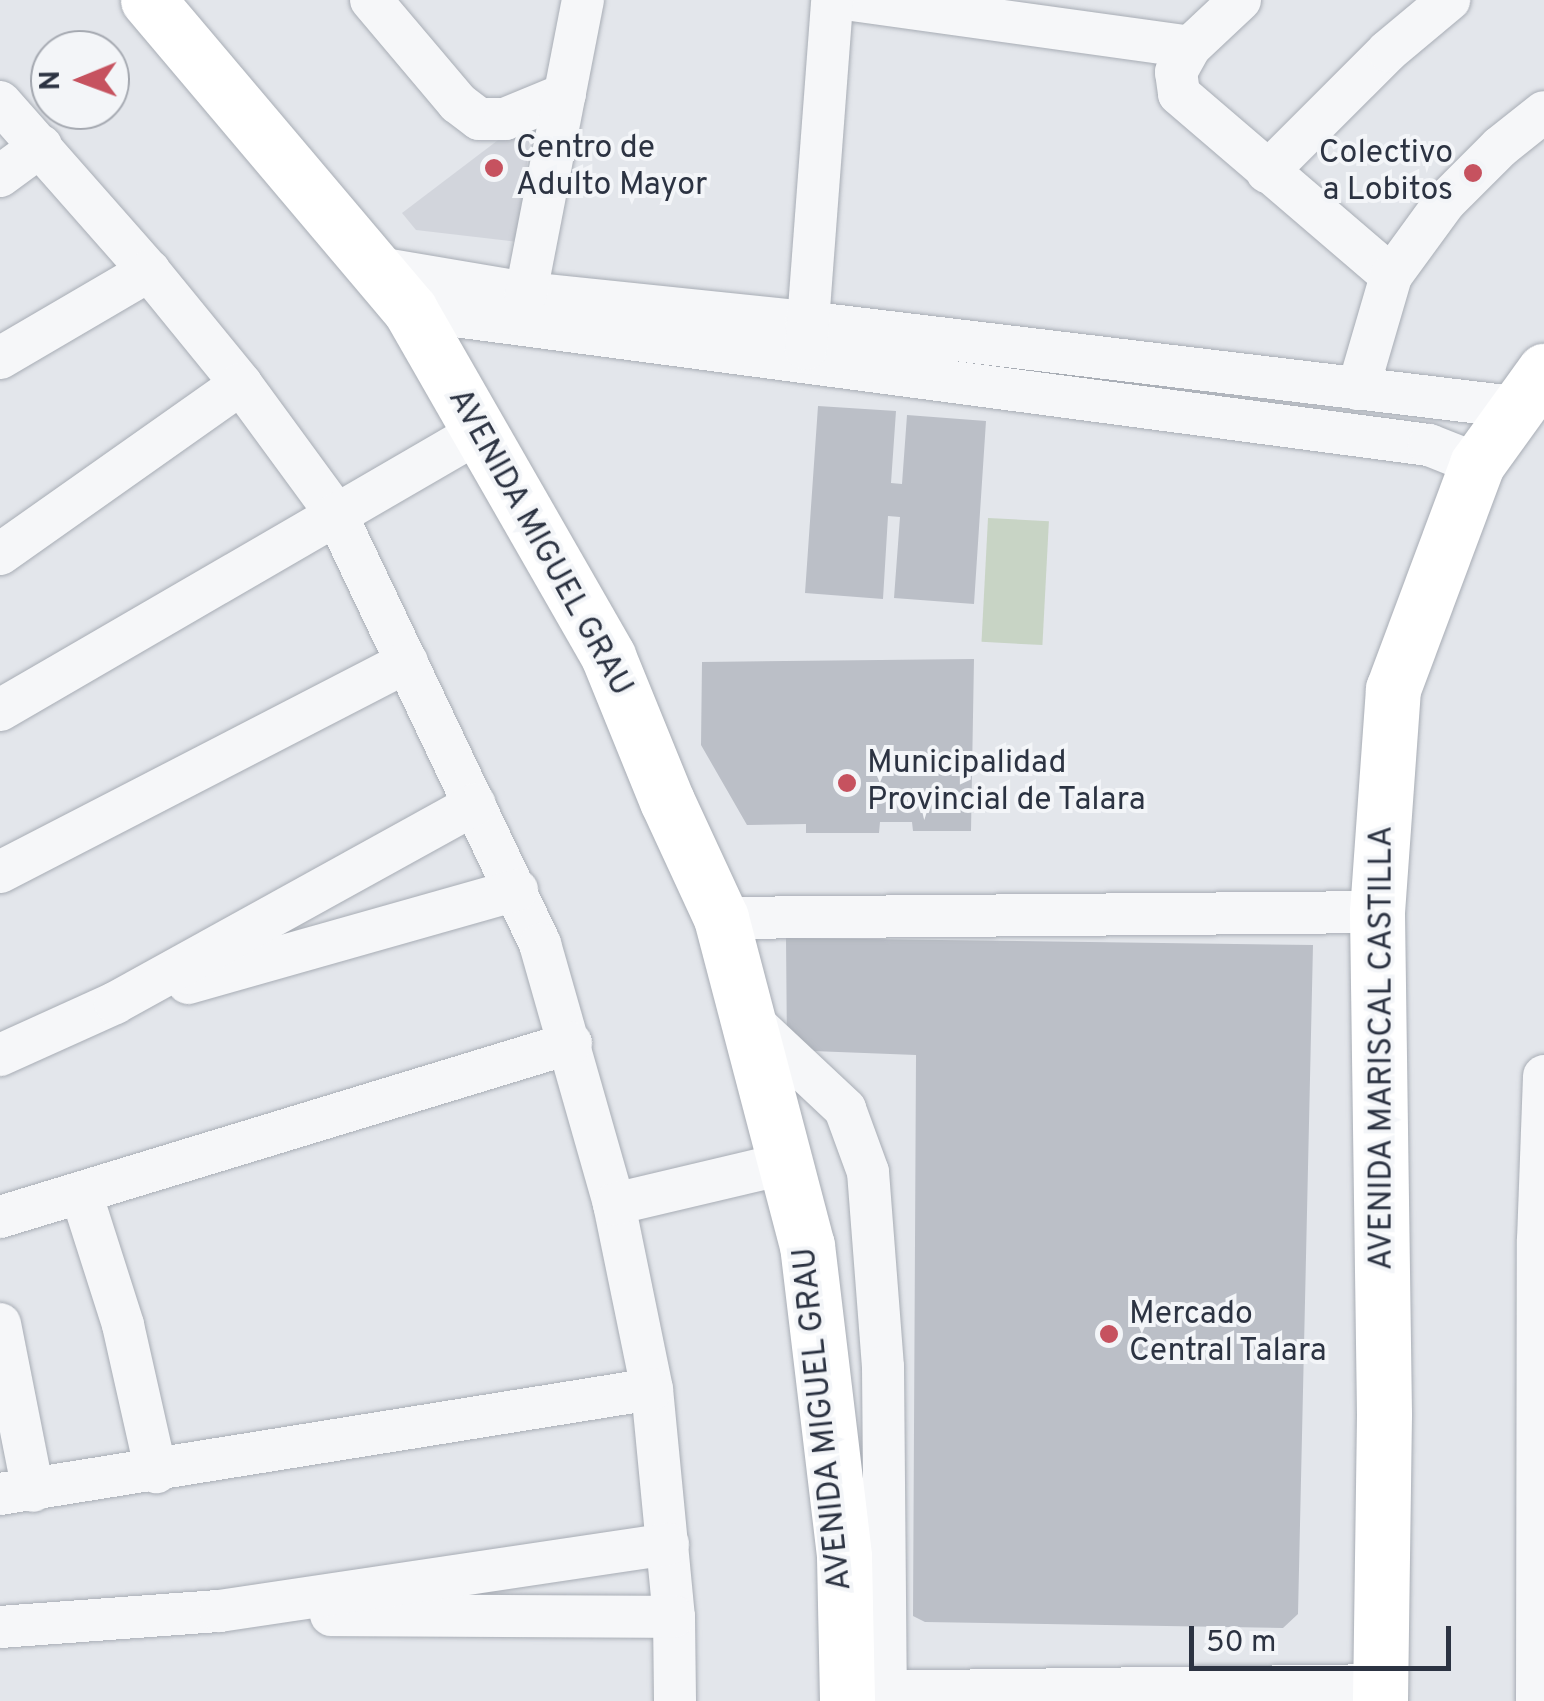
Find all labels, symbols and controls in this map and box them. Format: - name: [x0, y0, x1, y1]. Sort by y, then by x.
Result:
- north arrow: [30, 30, 130, 130]
- text: N: [34, 70, 70, 91]
- place label: Centro de Adulto Mayor: [516, 131, 707, 206]
- place label: Colectivo a Lobitos: [1319, 136, 1453, 211]
- marker: Centro de Adulto Mayor: [481, 155, 507, 181]
- marker: Colectivo a Lobitos: [1462, 162, 1484, 184]
- street label: AVENIDA MIGUEL GRAU: [438, 382, 640, 704]
- place label: Municipalidad Provincial de Talara: [867, 746, 1147, 821]
- marker: Municipalidad Provincial de Talara: [836, 772, 858, 794]
- street label: AVENIDA MARISCAL CASTILLA: [1364, 825, 1402, 1271]
- street label: AVENIDA MIGUEL GRAU: [787, 1244, 861, 1594]
- place label: Mercado Central Talara: [1129, 1297, 1328, 1372]
- marker: Mercado Central Talara: [1098, 1323, 1120, 1345]
- scale bar: [1194, 1606, 1456, 1668]
- text: 50 m: [1206, 1625, 1276, 1662]

